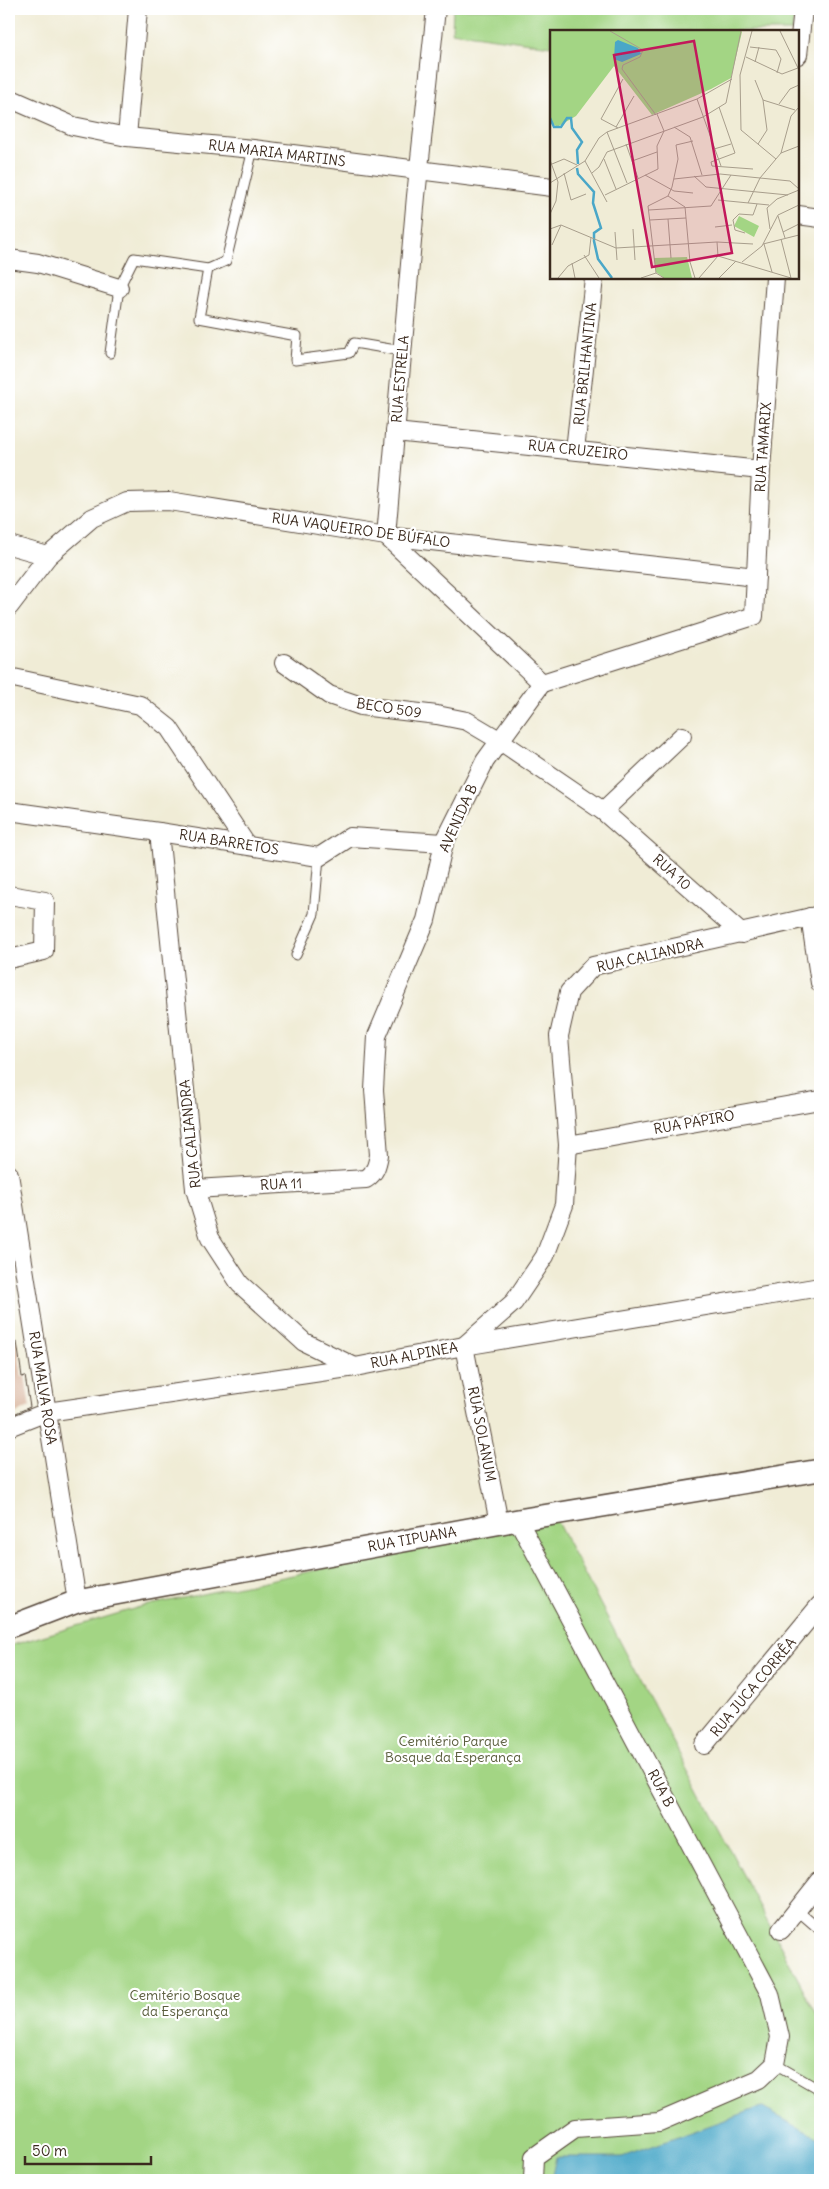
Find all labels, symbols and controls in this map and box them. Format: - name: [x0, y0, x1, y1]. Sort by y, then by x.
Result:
- inset map: [550, 30, 799, 279]
- street label: RUA MARIA MARTINS: [207, 136, 347, 170]
- street label: RUA BRILHANTINA: [570, 302, 600, 426]
- street label: RUA ESTRELA: [387, 334, 413, 424]
- street label: RUA TAMARIX: [751, 401, 775, 493]
- street label: RUA CRUZEIRO: [527, 436, 629, 464]
- street label: RUA VAQUEIRO DE BÚFALO: [271, 509, 452, 551]
- street label: BECO 509: [355, 694, 423, 722]
- street label: AVENIDA B: [435, 781, 481, 855]
- street label: RUA BARRETOS: [178, 825, 280, 859]
- street label: RUA 10: [649, 850, 695, 894]
- street label: RUA CALIANDRA: [595, 934, 705, 976]
- street label: RUA CALIANDRA: [175, 1079, 205, 1189]
- street label: RUA PAPIRO: [652, 1106, 736, 1138]
- street label: RUA 11: [260, 1174, 302, 1194]
- street label: RUA MALVA ROSA: [25, 1330, 61, 1446]
- street label: RUA ALPINEA: [369, 1338, 459, 1372]
- street label: RUA SOLANUM: [464, 1385, 500, 1483]
- street label: RUA TIPUANA: [366, 1522, 458, 1556]
- street label: RUA JUCA CORRÊA: [706, 1634, 800, 1740]
- park label: Cemitério Parque Bosque da Esperança: [385, 1732, 521, 1766]
- street label: RUA B: [644, 1766, 678, 1810]
- park label: Cemitério Bosque da Esperança: [130, 1986, 240, 2020]
- scale bar: [25, 2134, 151, 2166]
- text: 50 m: [32, 2141, 67, 2160]

